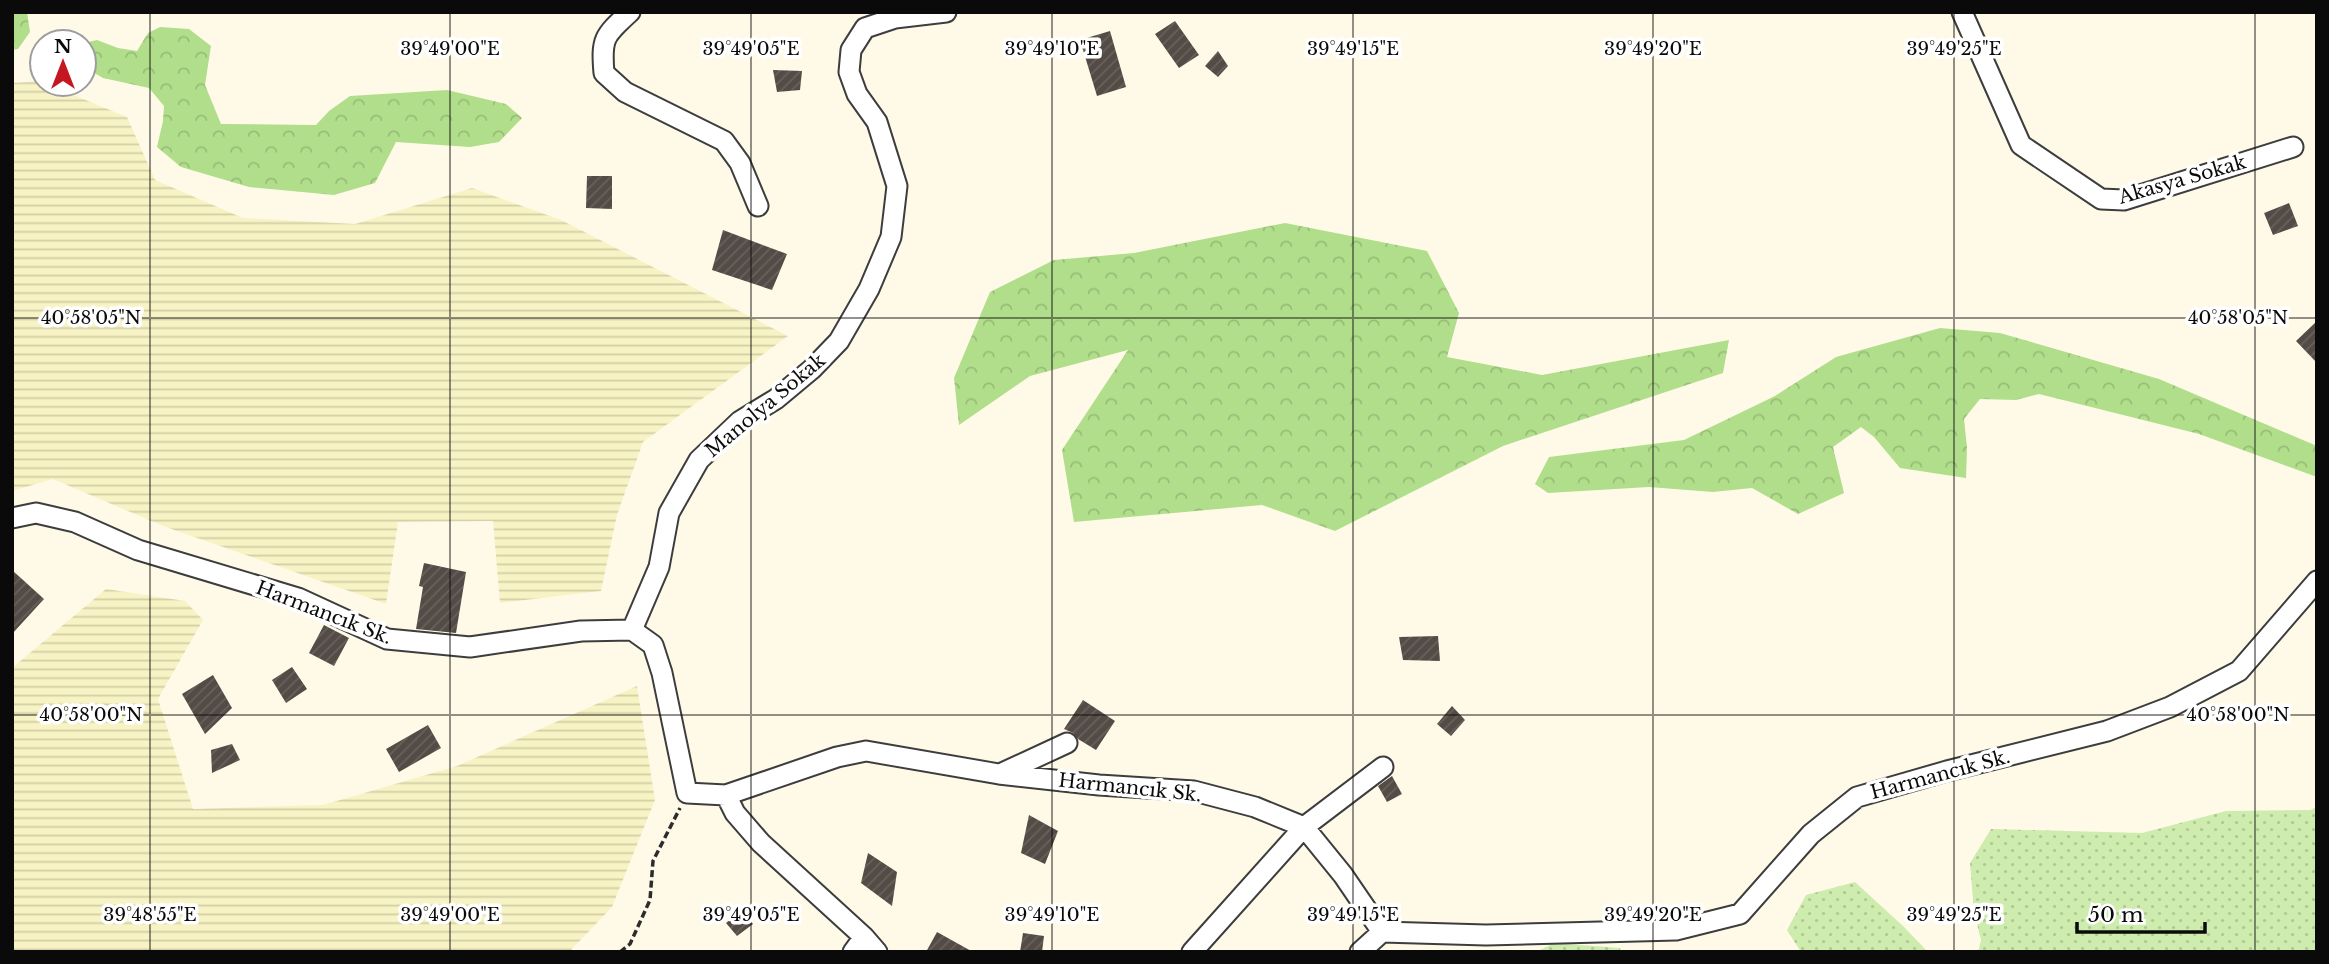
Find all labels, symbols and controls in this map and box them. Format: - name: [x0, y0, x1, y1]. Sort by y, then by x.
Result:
- north arrow: [28, 28, 98, 98]
- text: N: [54, 35, 72, 58]
- text: 39°49'00"E: [400, 38, 500, 60]
- text: 39°49'05"E: [703, 38, 799, 60]
- text: 39°49'10"E: [1005, 38, 1099, 60]
- text: 39°49'15"E: [1307, 38, 1399, 60]
- text: 39°49'20"E: [1604, 38, 1702, 60]
- text: 39°49'25"E: [1906, 38, 2002, 60]
- street label: Akasya Sokak: [2115, 150, 2249, 209]
- text: 40°58'05"N: [41, 307, 141, 329]
- text: 40°58'05"N: [2188, 307, 2288, 329]
- street label: Manolya Sokak: [701, 348, 830, 462]
- street label: Harmancık Sk.: [253, 576, 395, 649]
- text: 40°58'00"N: [40, 704, 142, 726]
- text: 40°58'00"N: [2187, 704, 2289, 726]
- street label: Harmancık Sk.: [1868, 745, 2013, 804]
- street label: Harmancık Sk.: [1057, 769, 1203, 806]
- scale bar: [2077, 890, 2205, 934]
- text: 50 m: [2088, 902, 2144, 928]
- text: 39°48'55"E: [103, 904, 197, 926]
- text: 39°49'00"E: [400, 904, 500, 926]
- text: 39°49'05"E: [703, 904, 799, 926]
- text: 39°49'10"E: [1005, 904, 1099, 926]
- text: 39°49'15"E: [1307, 904, 1399, 926]
- text: 39°49'20"E: [1604, 904, 1702, 926]
- text: 39°49'25"E: [1906, 904, 2002, 926]

